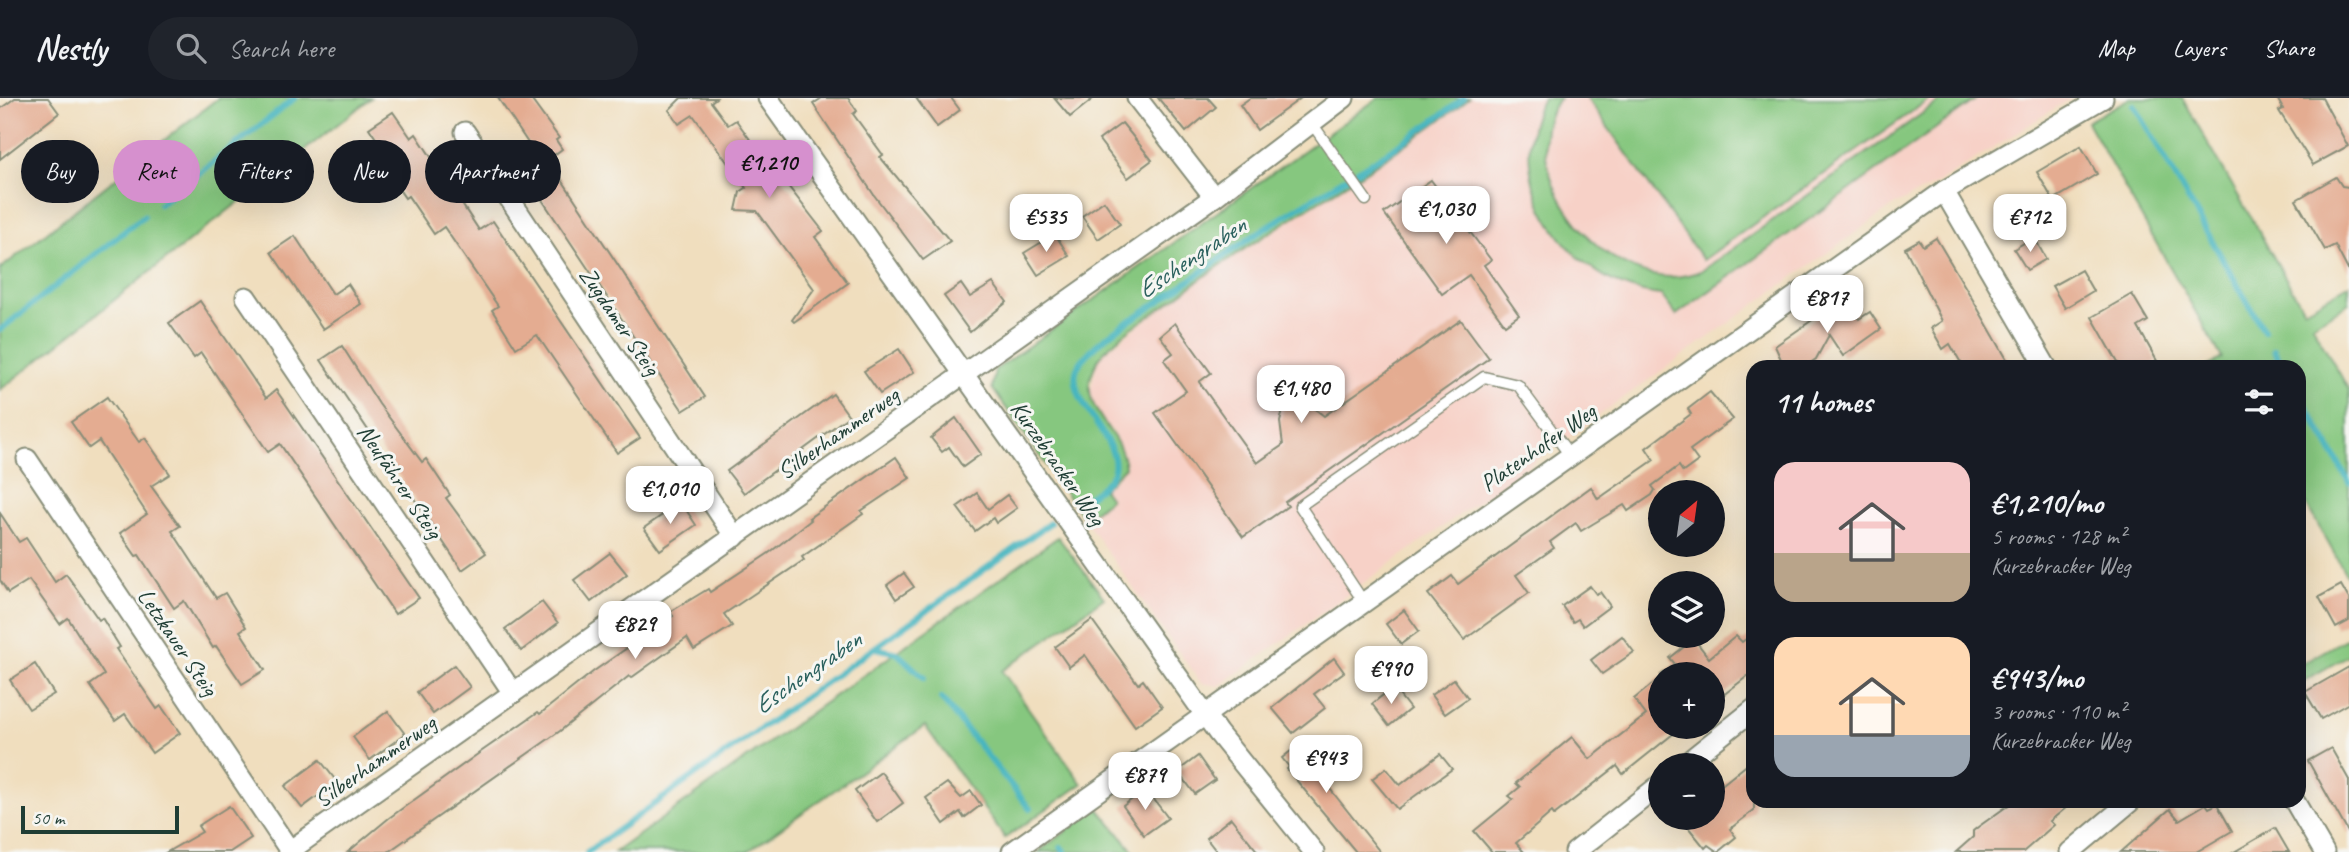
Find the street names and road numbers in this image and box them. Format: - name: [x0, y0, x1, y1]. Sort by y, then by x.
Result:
- street label: Zugdamer Steig: [573, 261, 668, 382]
- street label: Silberhammerweg: [771, 379, 906, 486]
- street label: Kurzebracker Weg: [1004, 395, 1113, 533]
- street label: Platenhofer Weg: [1474, 395, 1603, 498]
- street label: Neufährer Steig: [351, 418, 451, 546]
- street label: Letzkauer Steig: [131, 582, 226, 703]
- street label: Silberhammerweg: [308, 707, 443, 814]

